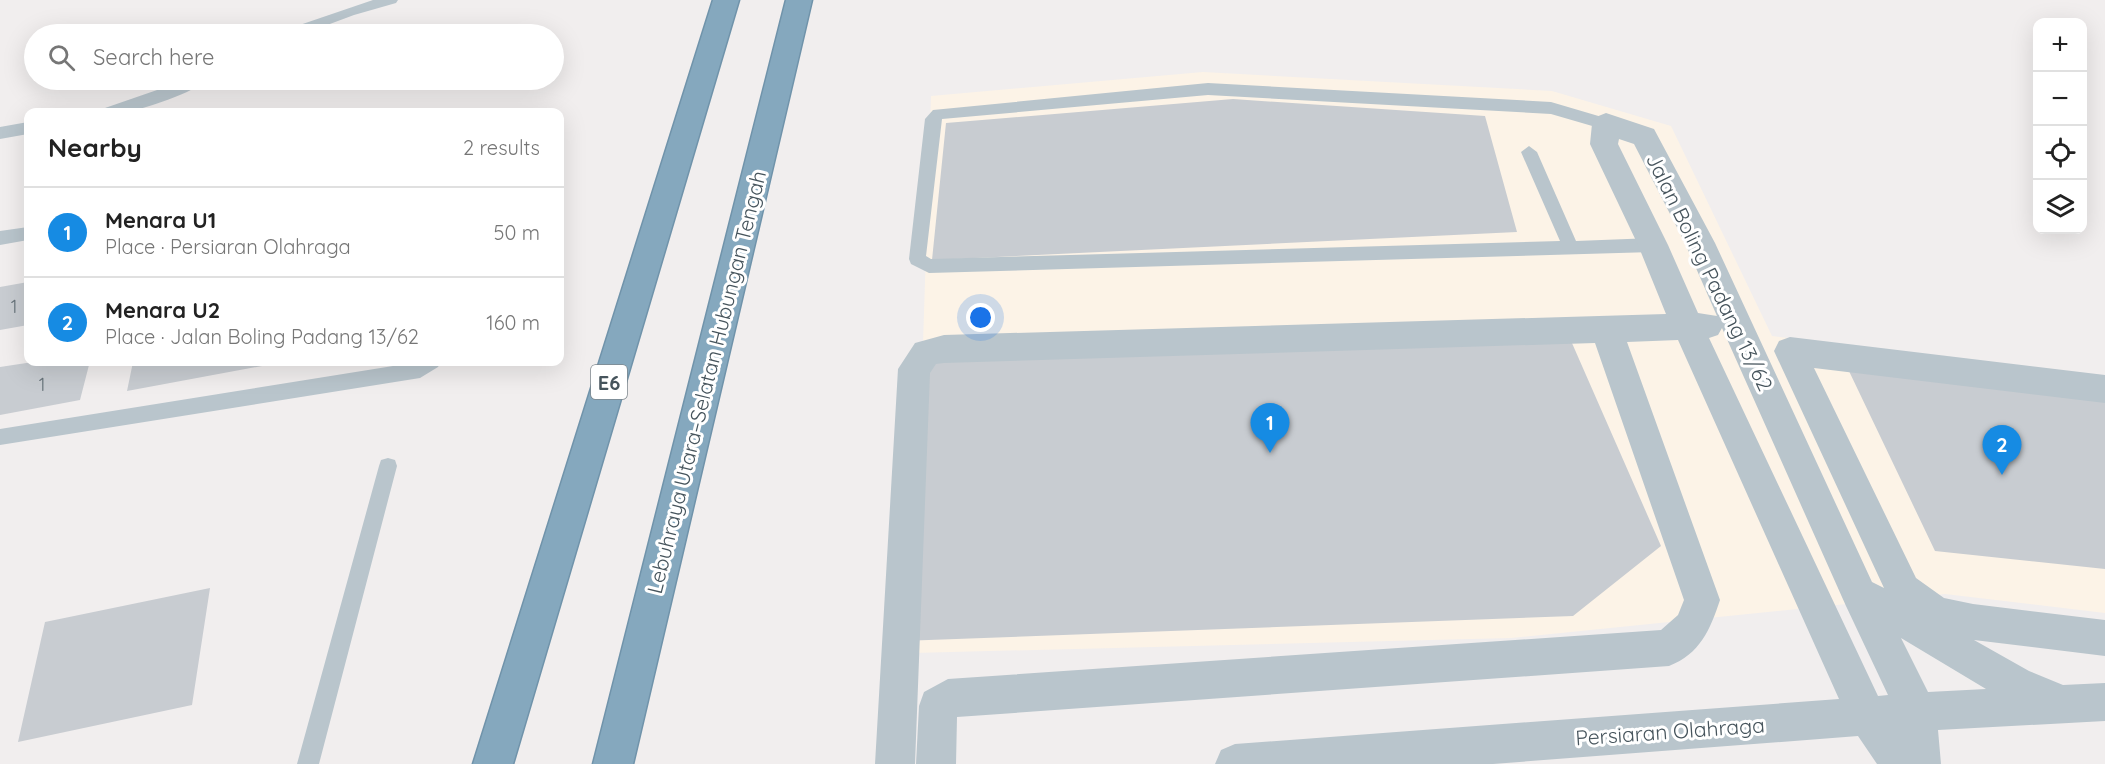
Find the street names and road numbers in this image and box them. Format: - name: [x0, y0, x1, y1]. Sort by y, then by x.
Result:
- street label: Jalan Boling Padang 13/62: [1641, 149, 1779, 395]
- street label: Lebuhraya Utara–Selatan Hubungan Tengah: [641, 168, 771, 596]
- road number: E6: [591, 365, 627, 399]
- street label: Persiaran Olahraga: [1575, 711, 1765, 751]

